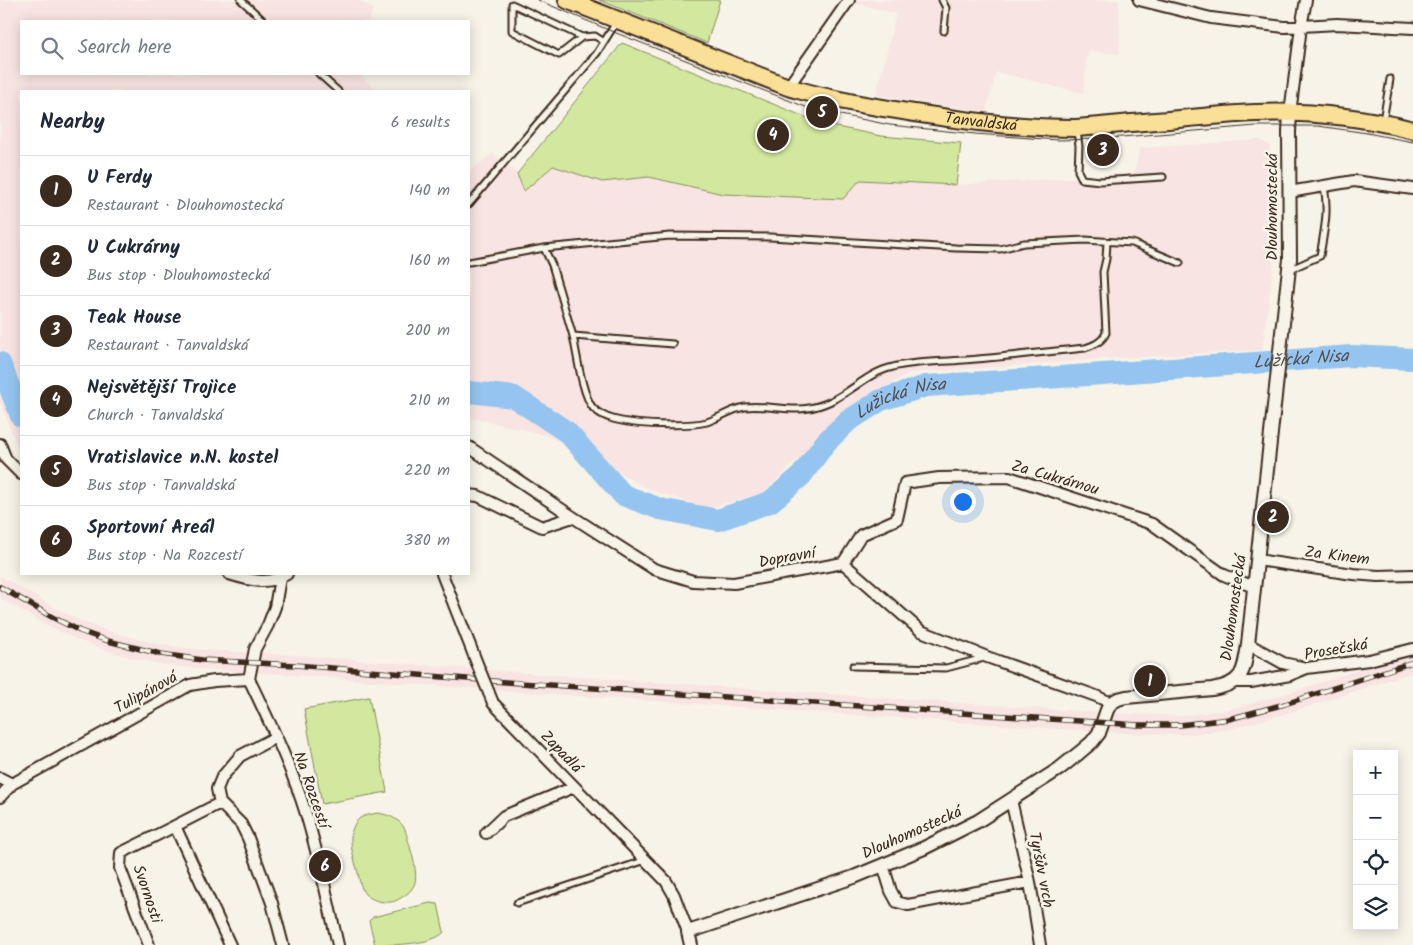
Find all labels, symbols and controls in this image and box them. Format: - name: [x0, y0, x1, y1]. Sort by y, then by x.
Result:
- search box: [20, 20, 470, 75]
- text: Search here: [78, 33, 172, 63]
- icon: search: [38, 34, 66, 62]
- pin: 5: [806, 93, 838, 131]
- street label: Tanvaldská: [943, 105, 1020, 138]
- text: Nearby: [40, 106, 105, 139]
- text: 6 results: [391, 110, 450, 135]
- pin: 4: [757, 116, 789, 154]
- pin: 3: [1087, 131, 1119, 169]
- street label: Dlouhomostecká: [1260, 152, 1285, 261]
- text: U Ferdy: [87, 163, 152, 193]
- text: 1: [54, 178, 58, 203]
- text: 140 m: [409, 178, 450, 203]
- text: Restaurant · Dlouhomostecká: [87, 193, 283, 218]
- text: U Cukrárny: [87, 233, 180, 263]
- text: 2: [51, 248, 61, 273]
- text: 160 m: [409, 248, 450, 273]
- text: Bus stop · Dlouhomostecká: [87, 263, 270, 288]
- text: Teak House: [87, 303, 181, 333]
- text: 3: [52, 318, 60, 343]
- text: 200 m: [406, 318, 450, 343]
- text: Restaurant · Tanvaldská: [87, 333, 249, 358]
- water label: Lužická Nisa: [1252, 342, 1351, 378]
- water label: Lužická Nisa: [849, 370, 948, 428]
- text: Nejsvětější Trojice: [87, 373, 236, 403]
- text: 4: [52, 388, 60, 413]
- text: 210 m: [409, 388, 450, 413]
- text: Church · Tanvaldská: [87, 403, 223, 428]
- text: Vratislavice n.N. kostel: [87, 443, 278, 473]
- street label: Za Cukrárnou: [1008, 454, 1102, 503]
- text: 5: [52, 458, 60, 483]
- text: 220 m: [404, 458, 450, 483]
- text: Bus stop · Tanvaldská: [87, 473, 235, 498]
- your location: [950, 489, 976, 515]
- pin: 2: [1257, 498, 1289, 536]
- text: Sportovní Areál: [87, 513, 214, 543]
- text: 6: [52, 528, 60, 553]
- text: 380 m: [404, 528, 450, 553]
- street label: Dopravní: [757, 540, 819, 575]
- street label: Za Kinem: [1303, 540, 1371, 572]
- text: Bus stop · Na Rozcestí: [87, 543, 242, 568]
- street label: Dlouhomostecká: [1214, 552, 1254, 663]
- street label: Prosečská: [1302, 632, 1371, 668]
- pin: 1: [1134, 662, 1166, 700]
- street label: Tulipánová: [110, 665, 184, 721]
- street label: Zapadlá: [534, 725, 589, 780]
- street label: Na Rozcestí: [286, 748, 336, 834]
- map controls: [1353, 750, 1398, 930]
- button: +: [1353, 750, 1398, 795]
- button: −: [1353, 795, 1398, 840]
- street label: Dlouhomostecká: [858, 799, 967, 866]
- street label: Tyršův vrch: [1021, 830, 1061, 910]
- button: locate: [1353, 840, 1398, 885]
- pin: 6: [309, 847, 341, 885]
- street label: Svornosti: [125, 861, 169, 928]
- button: layers: [1353, 885, 1398, 930]

